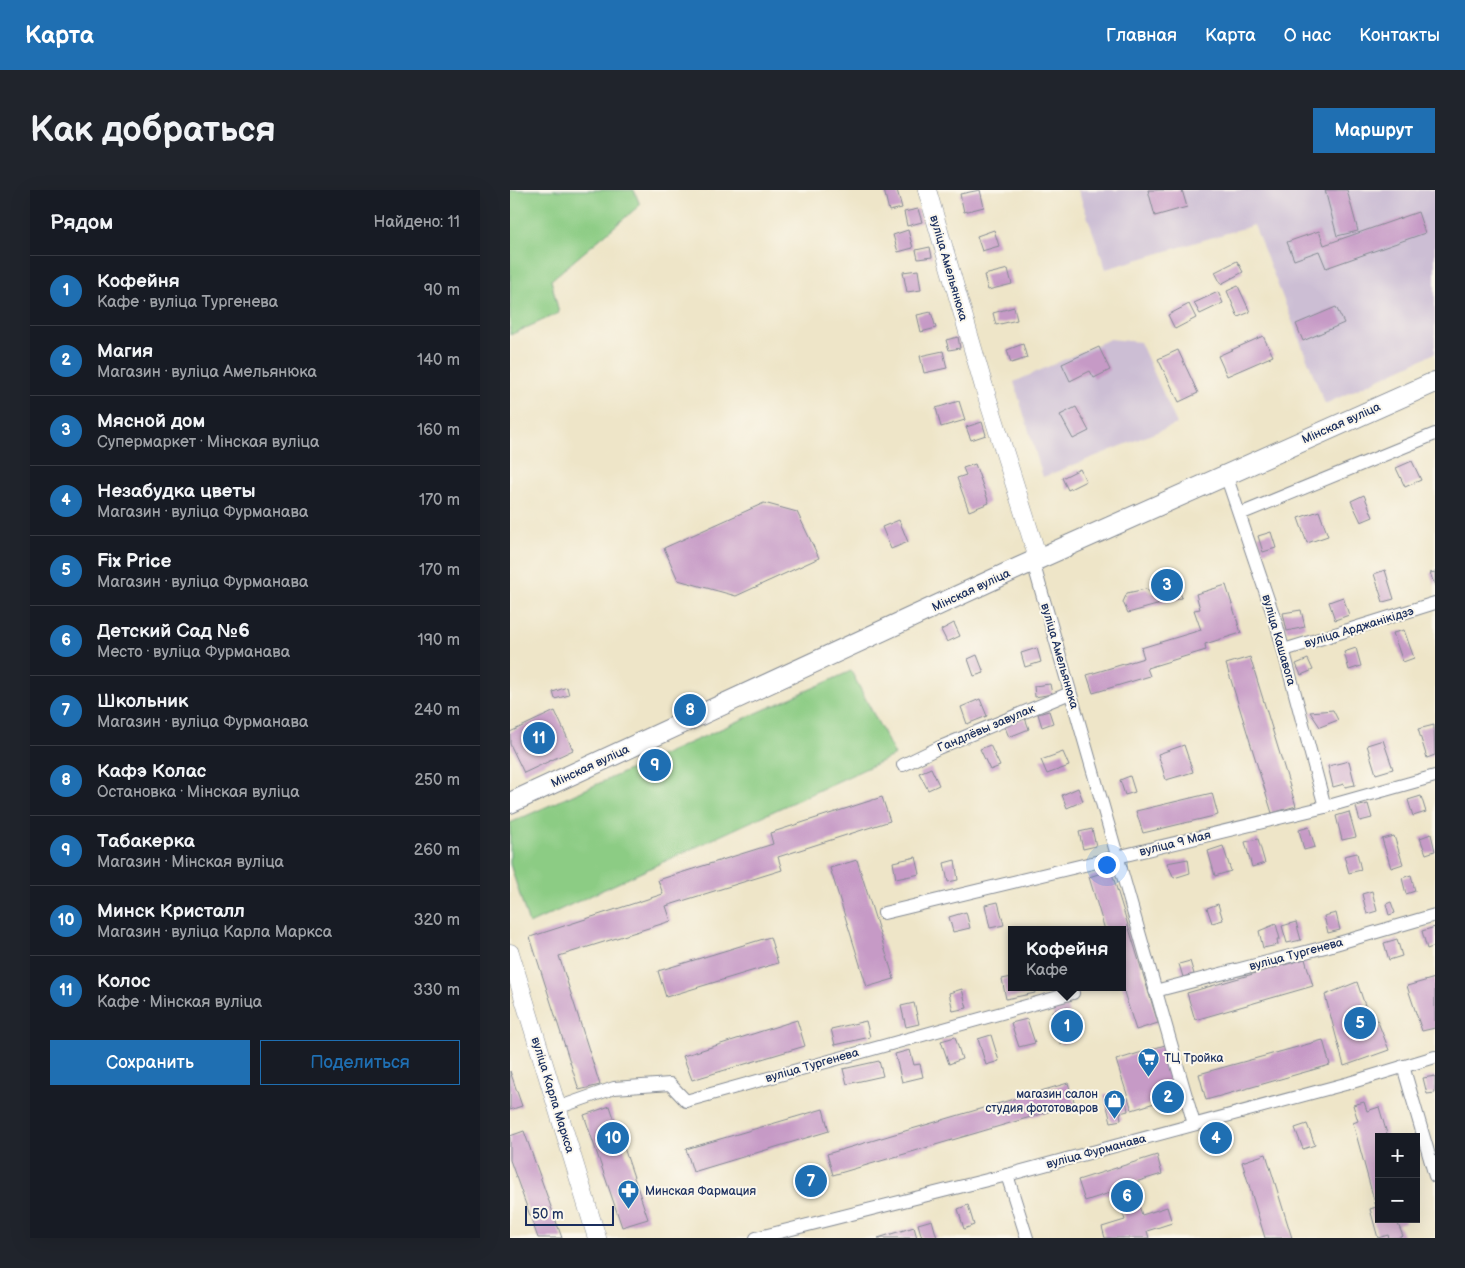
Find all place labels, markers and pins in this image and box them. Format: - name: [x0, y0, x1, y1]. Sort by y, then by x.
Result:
- pin: 3: [1151, 566, 1183, 604]
- pin: 8: [674, 691, 706, 729]
- pin: 11: [523, 719, 555, 757]
- pin: 9: [639, 746, 671, 784]
- pin: 5: [1344, 1004, 1376, 1042]
- pin: 1: [1051, 1007, 1083, 1045]
- supermarket icon: ТЦ Тройка: [1136, 1046, 1160, 1077]
- place label: ТЦ Тройка: [1164, 1051, 1224, 1066]
- pin: 2: [1152, 1078, 1184, 1116]
- place label: магазин салон студия фототоваров: [985, 1087, 1099, 1116]
- shop icon: магазин салон студия фототоваров: [1102, 1089, 1126, 1120]
- pin: 10: [597, 1119, 629, 1157]
- pin: 4: [1200, 1119, 1232, 1157]
- pin: 7: [795, 1162, 827, 1200]
- pin: 6: [1111, 1177, 1143, 1215]
- pharmacy icon: Минская Фармация: [617, 1179, 641, 1210]
- place label: Минская Фармация: [645, 1184, 756, 1199]

